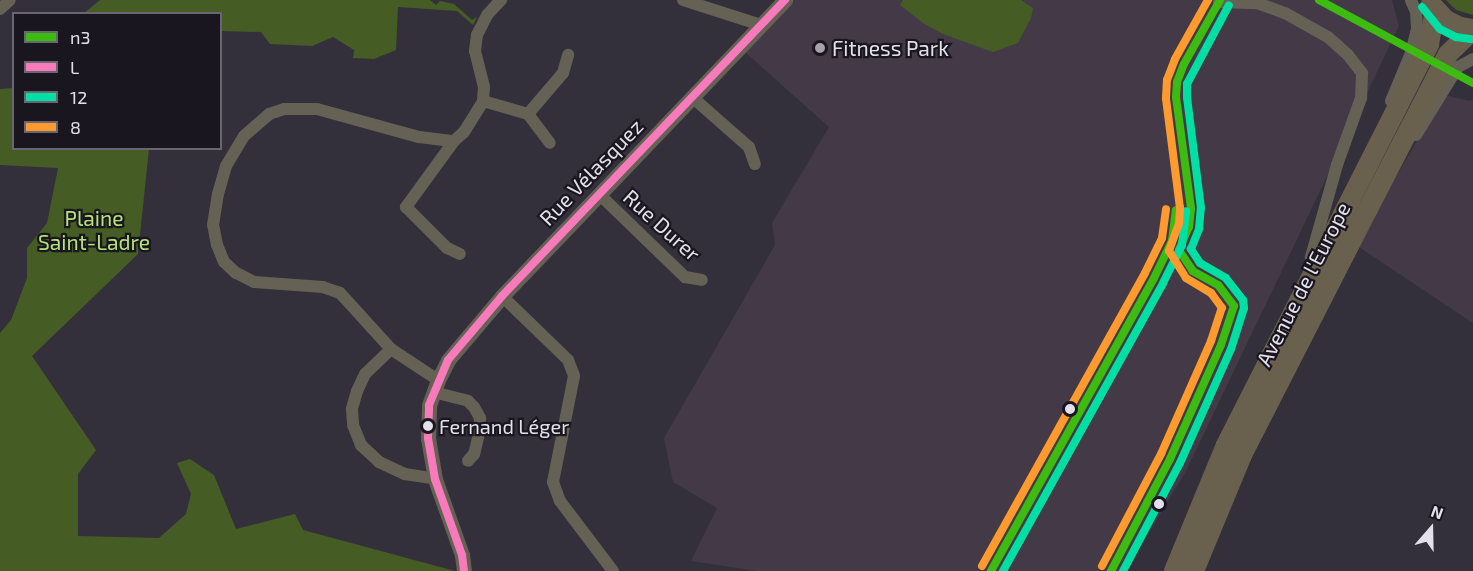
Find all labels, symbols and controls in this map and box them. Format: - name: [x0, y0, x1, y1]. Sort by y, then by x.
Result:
- legend: [12, 12, 222, 150]
- text: n3: [70, 26, 90, 48]
- place label: Fitness Park: [832, 35, 949, 61]
- marker: Fitness Park: [813, 41, 827, 55]
- text: L: [70, 56, 79, 78]
- text: 12: [70, 86, 87, 108]
- street label: Rue Vélasquez: [534, 113, 648, 231]
- text: 8: [70, 116, 81, 138]
- street label: Rue Durer: [618, 184, 706, 266]
- street label: Avenue de l'Europe: [1251, 198, 1355, 370]
- park label: Plaine Saint-Ladre: [38, 205, 150, 255]
- unlabelled marker: [1064, 403, 1076, 415]
- place label: Fernand Léger: [439, 414, 569, 438]
- marker: Fernand Léger: [422, 420, 434, 432]
- unlabelled marker: [1153, 498, 1165, 510]
- north arrow: [1401, 499, 1461, 559]
- text: N: [1429, 501, 1446, 523]

